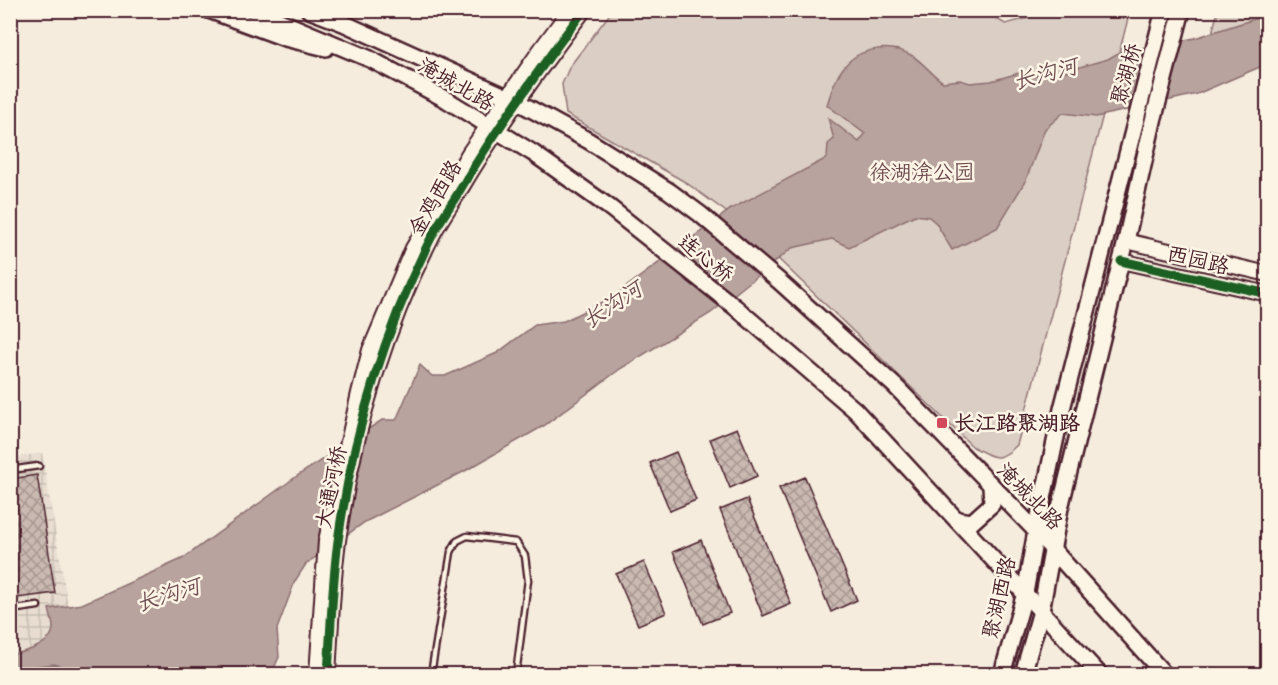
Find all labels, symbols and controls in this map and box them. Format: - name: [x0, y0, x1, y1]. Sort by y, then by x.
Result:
- street label: 聚湖桥: [1106, 40, 1152, 109]
- water label: 长沟河: [1010, 52, 1085, 100]
- street label: 淹城北路: [411, 53, 498, 121]
- street label: 金鸡西路: [404, 156, 472, 243]
- park label: 徐湖渰公园: [870, 160, 975, 190]
- street label: 连心桥: [670, 229, 738, 292]
- street label: 西园路: [1163, 241, 1231, 285]
- water label: 长沟河: [578, 274, 653, 338]
- place label: 长江路聚湖路: [954, 411, 1080, 441]
- marker: 长江路聚湖路: [935, 416, 949, 430]
- street label: 大通河桥: [311, 443, 357, 532]
- street label: 淹城北路: [988, 457, 1068, 539]
- street label: 聚湖西路: [978, 554, 1026, 643]
- water label: 长沟河: [133, 572, 208, 622]

